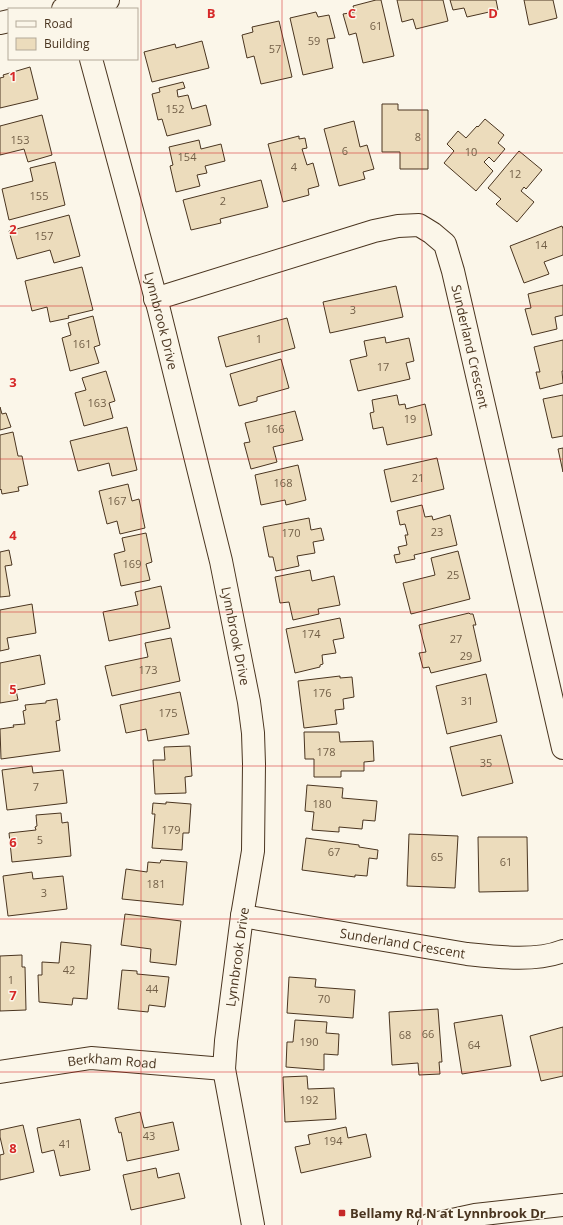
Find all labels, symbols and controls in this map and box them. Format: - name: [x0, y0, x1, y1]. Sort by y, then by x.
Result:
- text: B: [207, 4, 216, 22]
- text: C: [348, 4, 356, 22]
- text: D: [488, 4, 498, 22]
- legend: [8, 8, 138, 60]
- text: Road: [44, 15, 73, 32]
- house number: 61: [370, 18, 382, 33]
- house number: 59: [308, 33, 320, 48]
- text: Building: [44, 35, 90, 52]
- house number: 57: [269, 41, 281, 56]
- text: 1: [9, 67, 17, 85]
- house number: 152: [166, 101, 184, 116]
- house number: 8: [415, 129, 421, 144]
- house number: 153: [11, 132, 29, 147]
- house number: 6: [342, 143, 348, 158]
- house number: 10: [465, 144, 477, 159]
- house number: 154: [178, 149, 197, 164]
- house number: 4: [291, 159, 298, 174]
- house number: 12: [509, 166, 521, 181]
- house number: 155: [30, 188, 48, 203]
- house number: 2: [220, 193, 226, 208]
- text: 2: [9, 220, 17, 238]
- house number: 157: [35, 228, 53, 243]
- house number: 14: [535, 237, 548, 252]
- street label: Lynnbrook Drive: [140, 270, 182, 371]
- street label: Sunderland Crescent: [447, 283, 494, 411]
- house number: 3: [350, 302, 356, 317]
- house number: 1: [256, 331, 262, 346]
- house number: 161: [73, 336, 91, 351]
- house number: 17: [377, 359, 389, 374]
- text: 3: [9, 373, 17, 391]
- house number: 163: [88, 395, 106, 410]
- house number: 19: [404, 411, 416, 426]
- house number: 166: [266, 421, 284, 436]
- house number: 21: [412, 470, 424, 485]
- house number: 168: [274, 475, 292, 490]
- house number: 167: [108, 493, 126, 508]
- house number: 23: [431, 524, 443, 539]
- house number: 170: [282, 525, 300, 540]
- text: 4: [9, 526, 17, 544]
- house number: 169: [123, 556, 141, 571]
- house number: 25: [447, 567, 459, 582]
- street label: Lynnbrook Drive: [217, 585, 254, 687]
- house number: 174: [302, 626, 321, 641]
- house number: 27: [450, 631, 462, 646]
- house number: 29: [460, 648, 472, 663]
- house number: 173: [139, 662, 157, 677]
- text: 5: [9, 680, 17, 698]
- house number: 176: [313, 685, 331, 700]
- house number: 31: [461, 693, 473, 708]
- house number: 175: [159, 705, 177, 720]
- house number: 178: [317, 744, 335, 759]
- house number: 35: [480, 755, 492, 770]
- house number: 7: [33, 779, 39, 794]
- house number: 180: [313, 796, 331, 811]
- house number: 179: [162, 822, 180, 837]
- house number: 5: [37, 832, 43, 847]
- text: 6: [9, 833, 17, 851]
- house number: 67: [328, 844, 340, 859]
- house number: 65: [431, 849, 443, 864]
- house number: 61: [500, 854, 512, 869]
- house number: 181: [147, 876, 165, 891]
- house number: 3: [41, 885, 47, 900]
- street label: Lynnbrook Drive: [221, 906, 253, 1008]
- street label: Sunderland Crescent: [339, 924, 467, 963]
- house number: 42: [63, 962, 75, 977]
- house number: 1: [8, 972, 14, 987]
- house number: 44: [146, 981, 159, 996]
- text: 7: [9, 986, 17, 1004]
- house number: 70: [318, 991, 330, 1006]
- house number: 66: [422, 1026, 434, 1041]
- house number: 68: [399, 1027, 411, 1042]
- house number: 190: [300, 1034, 318, 1049]
- house number: 64: [468, 1037, 481, 1052]
- street label: Berkham Road: [66, 1049, 157, 1072]
- house number: 192: [300, 1092, 318, 1107]
- house number: 43: [143, 1128, 155, 1143]
- house number: 194: [324, 1133, 343, 1148]
- house number: 41: [59, 1136, 71, 1151]
- text: 8: [9, 1139, 17, 1157]
- place label: Bellamy Rd N at Lynnbrook Dr: [350, 1204, 546, 1222]
- marker: Bellamy Rd N at Lynnbrook Dr: [337, 1208, 347, 1218]

